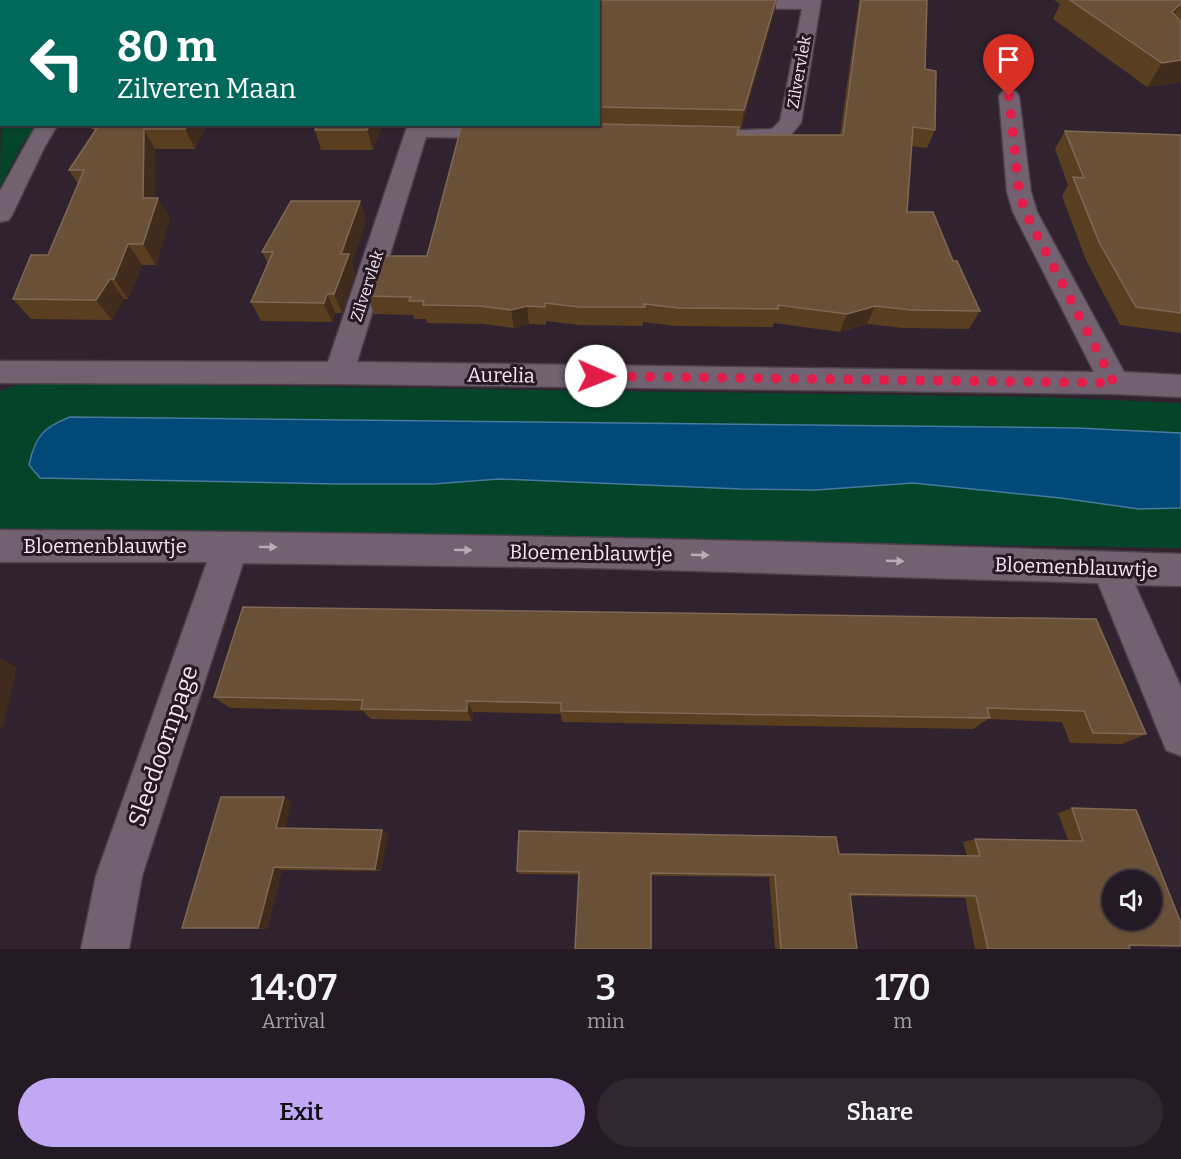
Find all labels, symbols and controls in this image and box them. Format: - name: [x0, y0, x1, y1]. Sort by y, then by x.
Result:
- text: 80 m: [117, 22, 217, 72]
- icon: left: [18, 24, 96, 102]
- street label: Zilvervlek: [783, 34, 815, 110]
- pin: [983, 34, 1034, 96]
- icon: arrive: [992, 43, 1025, 76]
- text: Zilveren Maan: [117, 73, 296, 105]
- street label: Zilvervlek: [347, 248, 387, 324]
- position arrow: [564, 344, 628, 408]
- street label: Aurelia: [467, 362, 535, 388]
- street label: Bloemenblauwtje: [23, 534, 187, 559]
- street label: Bloemenblauwtje: [509, 540, 673, 567]
- one-way arrow: [259, 542, 278, 551]
- one-way arrow: [454, 545, 473, 555]
- one-way arrow: [691, 550, 710, 560]
- street label: Bloemenblauwtje: [994, 552, 1158, 583]
- one-way arrow: [886, 556, 905, 566]
- street label: Sleedoornpage: [122, 662, 204, 830]
- map controls: [1102, 870, 1162, 930]
- button: sound: [1102, 870, 1162, 930]
- text: 14:07: [250, 966, 337, 1010]
- text: 3: [596, 966, 616, 1010]
- text: 170: [875, 966, 931, 1010]
- text: Arrival: [262, 1009, 325, 1033]
- text: min: [587, 1009, 625, 1033]
- text: m: [893, 1009, 912, 1033]
- button: Exit: [18, 1078, 585, 1147]
- button: Share: [597, 1078, 1163, 1147]

